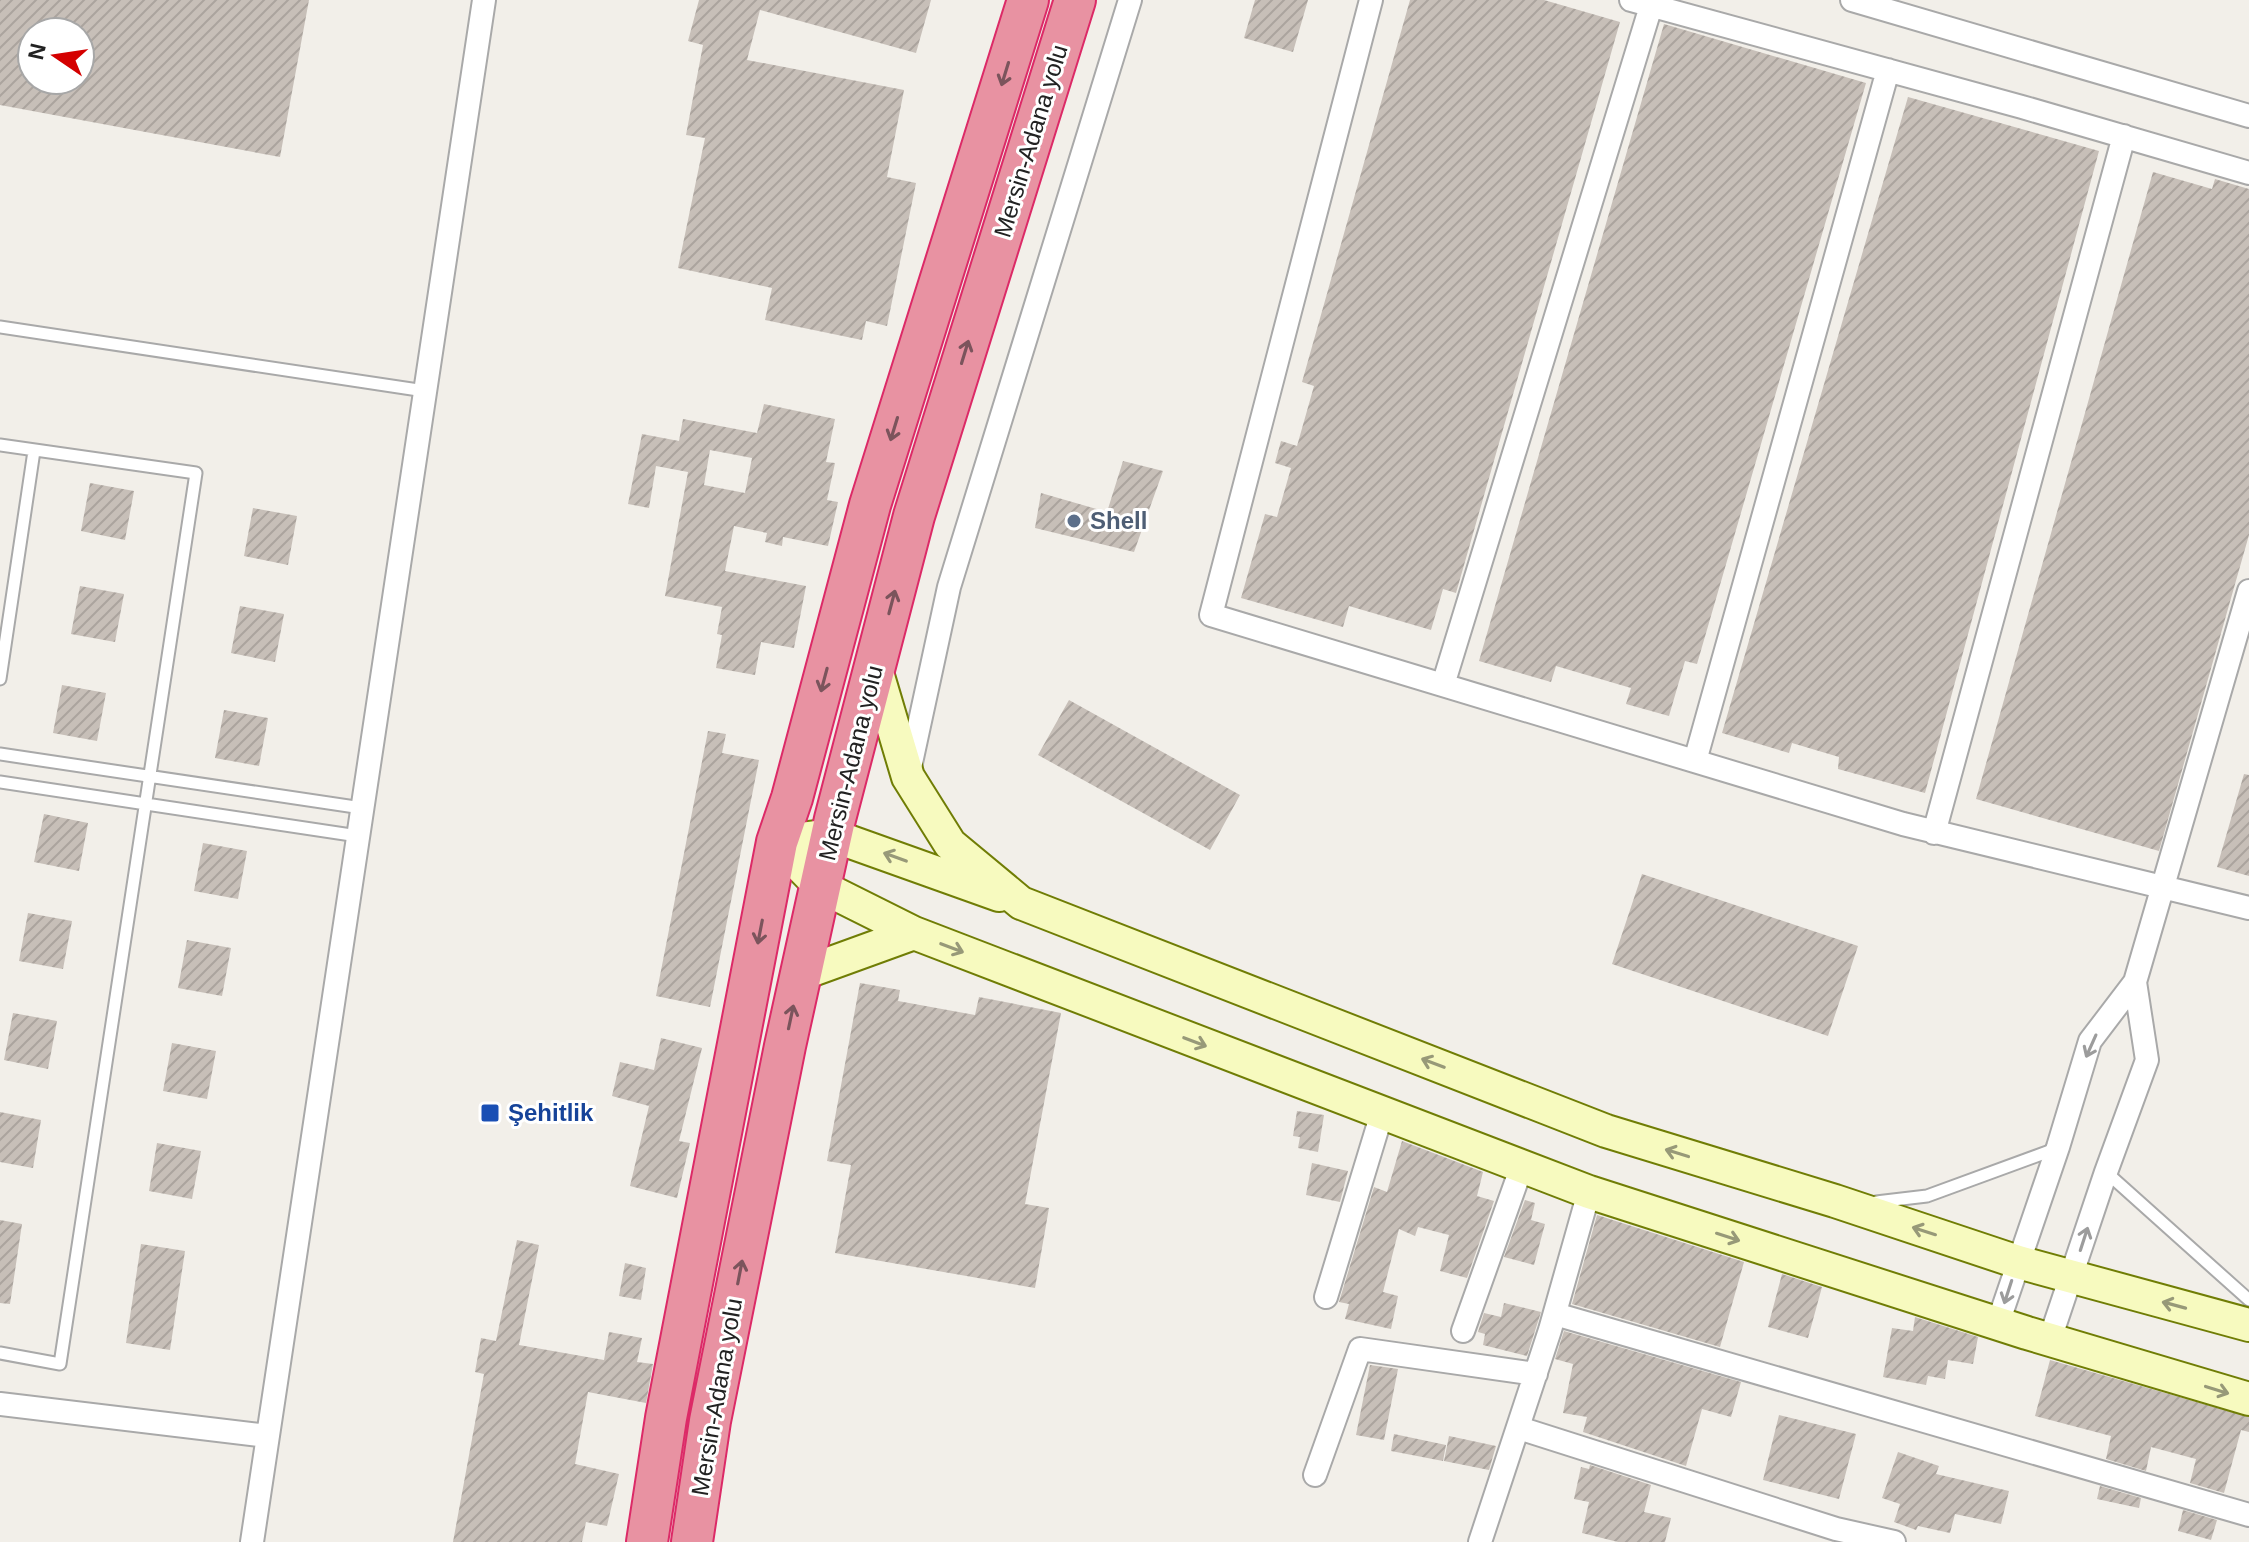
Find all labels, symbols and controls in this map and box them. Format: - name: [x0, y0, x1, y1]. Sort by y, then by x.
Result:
- north arrow: [16, 16, 96, 96]
- text: N: [23, 41, 51, 62]
- street label: Mersin-Adana yolu: [988, 41, 1073, 240]
- one-way arrow: [997, 61, 1012, 87]
- one-way arrow: [958, 340, 973, 366]
- one-way arrow: [886, 416, 901, 442]
- place label: Shell: [1090, 507, 1147, 534]
- marker: Shell: [1065, 512, 1083, 530]
- one-way arrow: [885, 589, 900, 615]
- street label: Mersin-Adana yolu: [813, 663, 888, 863]
- one-way arrow: [815, 666, 830, 692]
- one-way arrow: [883, 849, 908, 864]
- one-way arrow: [752, 918, 767, 944]
- one-way arrow: [939, 942, 964, 956]
- one-way arrow: [784, 1005, 799, 1031]
- one-way arrow: [2082, 1033, 2097, 1057]
- one-way arrow: [1182, 1036, 1207, 1050]
- one-way arrow: [1421, 1055, 1445, 1070]
- place label: Şehitlik: [508, 1099, 594, 1126]
- marker: Şehitlik: [479, 1102, 501, 1124]
- one-way arrow: [1664, 1145, 1690, 1160]
- one-way arrow: [1912, 1223, 1938, 1238]
- one-way arrow: [2078, 1227, 2092, 1252]
- one-way arrow: [1715, 1230, 1740, 1245]
- one-way arrow: [733, 1260, 748, 1286]
- one-way arrow: [2000, 1279, 2015, 1304]
- street label: Mersin-Adana yolu: [686, 1296, 747, 1498]
- one-way arrow: [2161, 1297, 2187, 1312]
- one-way arrow: [2203, 1383, 2229, 1398]

